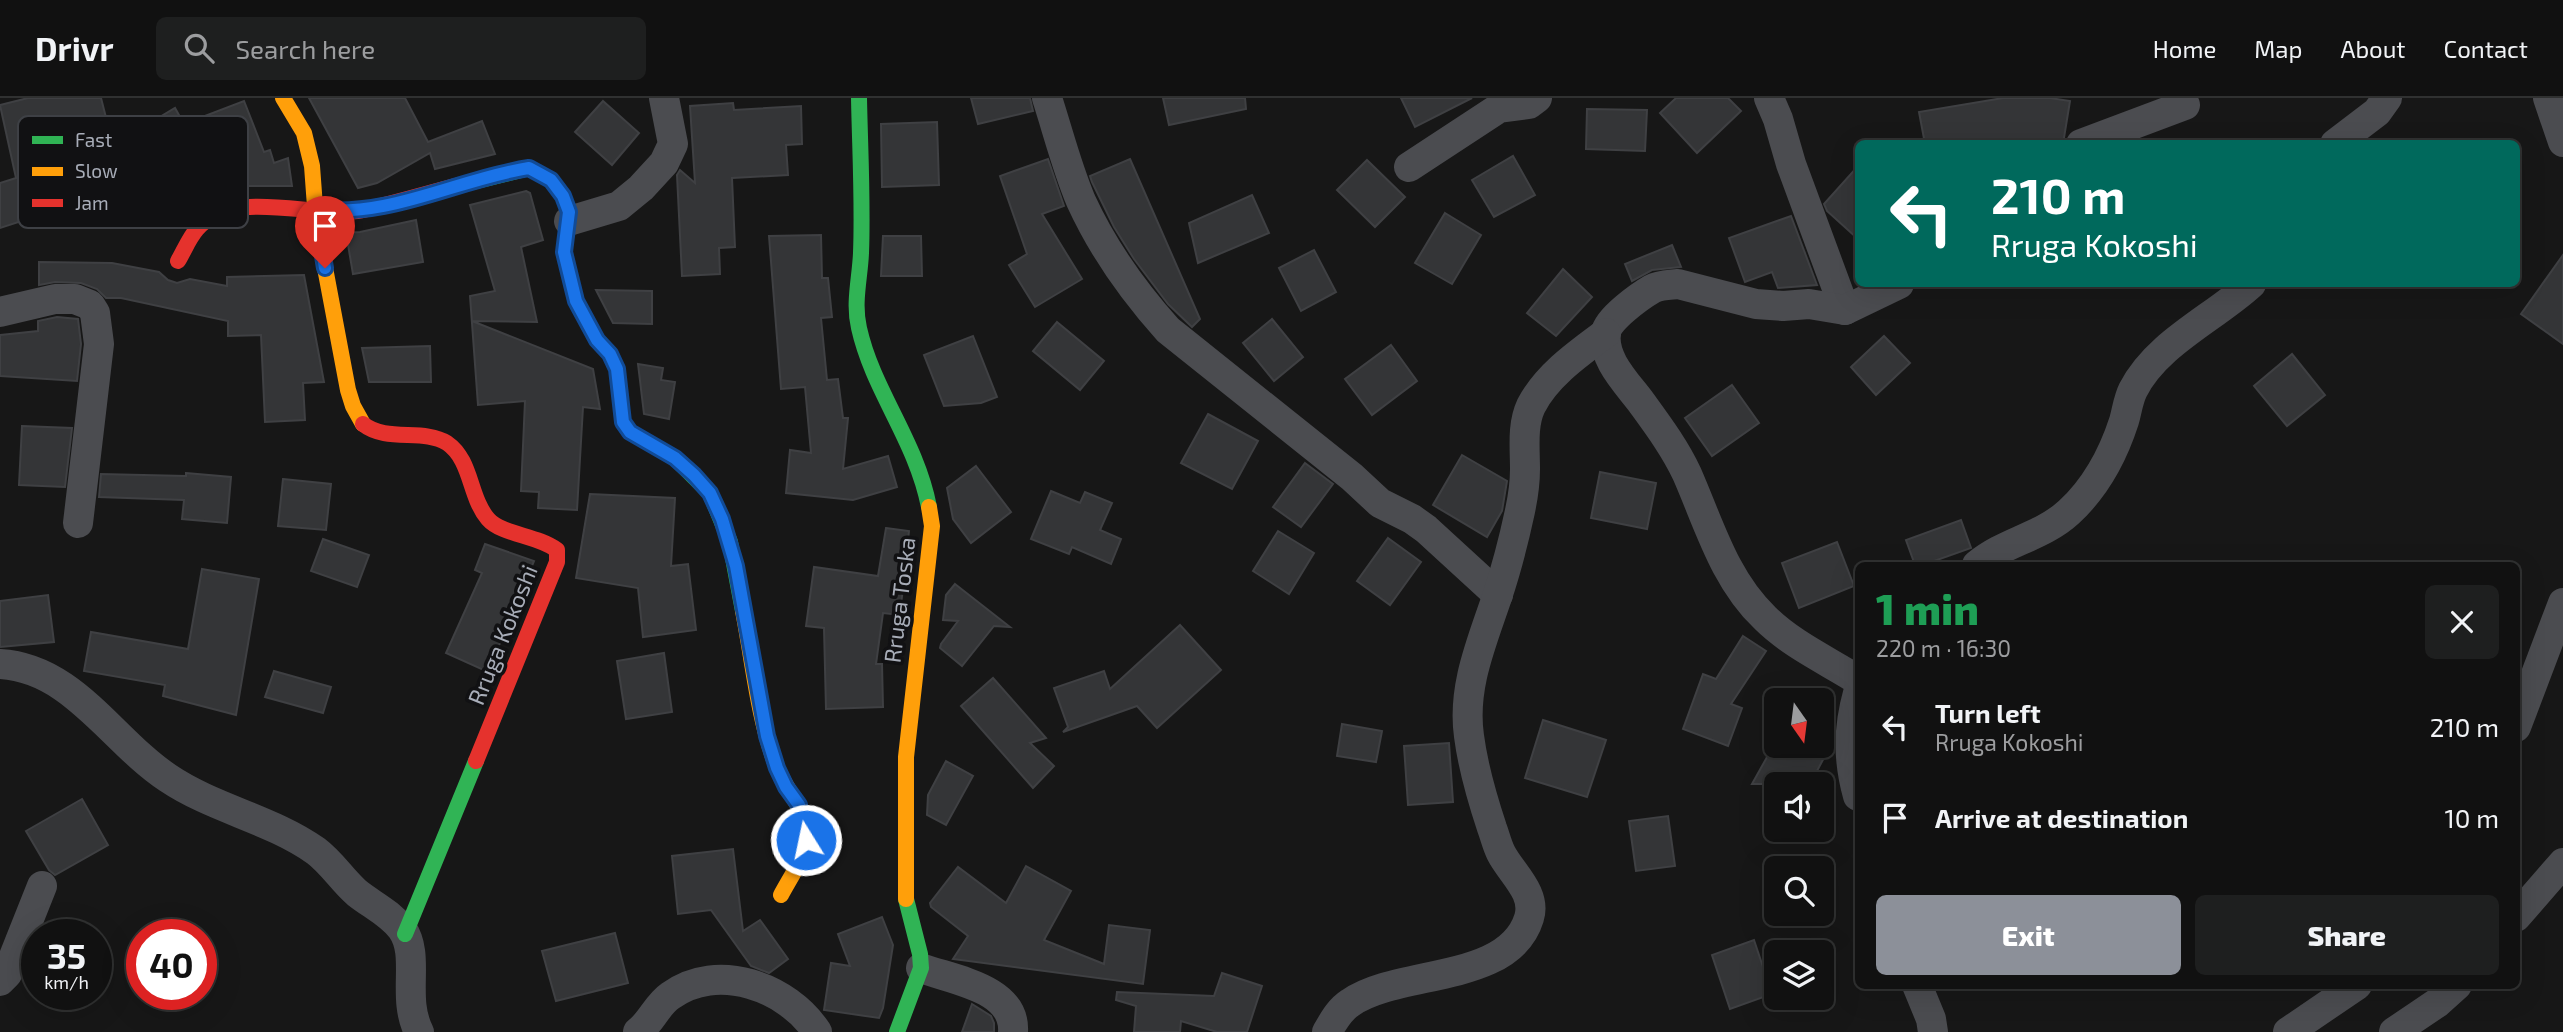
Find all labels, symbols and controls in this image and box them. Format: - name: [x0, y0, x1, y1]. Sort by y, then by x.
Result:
- search box: [156, 17, 646, 80]
- text: Drivr: [35, 28, 114, 68]
- icon: search: [180, 29, 218, 67]
- text: Search here: [236, 33, 375, 64]
- text: Home: [2153, 34, 2216, 63]
- text: Map: [2254, 34, 2302, 63]
- text: About: [2340, 34, 2406, 63]
- text: Contact: [2444, 34, 2528, 63]
- legend: [18, 116, 248, 228]
- text: Fast: [75, 128, 112, 151]
- text: Slow: [75, 159, 118, 182]
- text: 210 m: [1991, 165, 2125, 224]
- icon: left: [1876, 168, 1967, 259]
- text: Jam: [75, 191, 109, 214]
- pin: [295, 196, 355, 268]
- icon: arrive: [306, 207, 344, 245]
- text: Rruga Kokoshi: [1991, 225, 2198, 263]
- street label: Rruga Toska: [877, 535, 921, 664]
- street label: Rruga Kokoshi: [461, 561, 543, 709]
- text: 1 min: [1876, 583, 1979, 633]
- button: close: [2425, 585, 2499, 659]
- text: 220 m · 16:30: [1876, 634, 2011, 662]
- north arrow: [1764, 688, 1834, 758]
- map controls: [1764, 688, 1834, 1010]
- text: Turn left: [1935, 697, 2041, 728]
- icon: left: [1876, 708, 1914, 746]
- text: 210 m: [2430, 711, 2499, 742]
- text: Rruga Kokoshi: [1935, 728, 2084, 756]
- button: sound: [1764, 772, 1834, 842]
- icon: arrive: [1876, 799, 1914, 837]
- text: Arrive at destination: [1935, 802, 2188, 833]
- text: 10 m: [2444, 802, 2499, 833]
- position arrow: [769, 803, 843, 877]
- button: search: [1764, 856, 1834, 926]
- button: Exit: [1876, 895, 2181, 975]
- button: Share: [2195, 895, 2499, 975]
- speed limit sign: 40: [126, 919, 217, 1010]
- text: 35: [47, 934, 86, 976]
- button: layers: [1764, 940, 1834, 1010]
- text: km/h: [44, 971, 89, 993]

